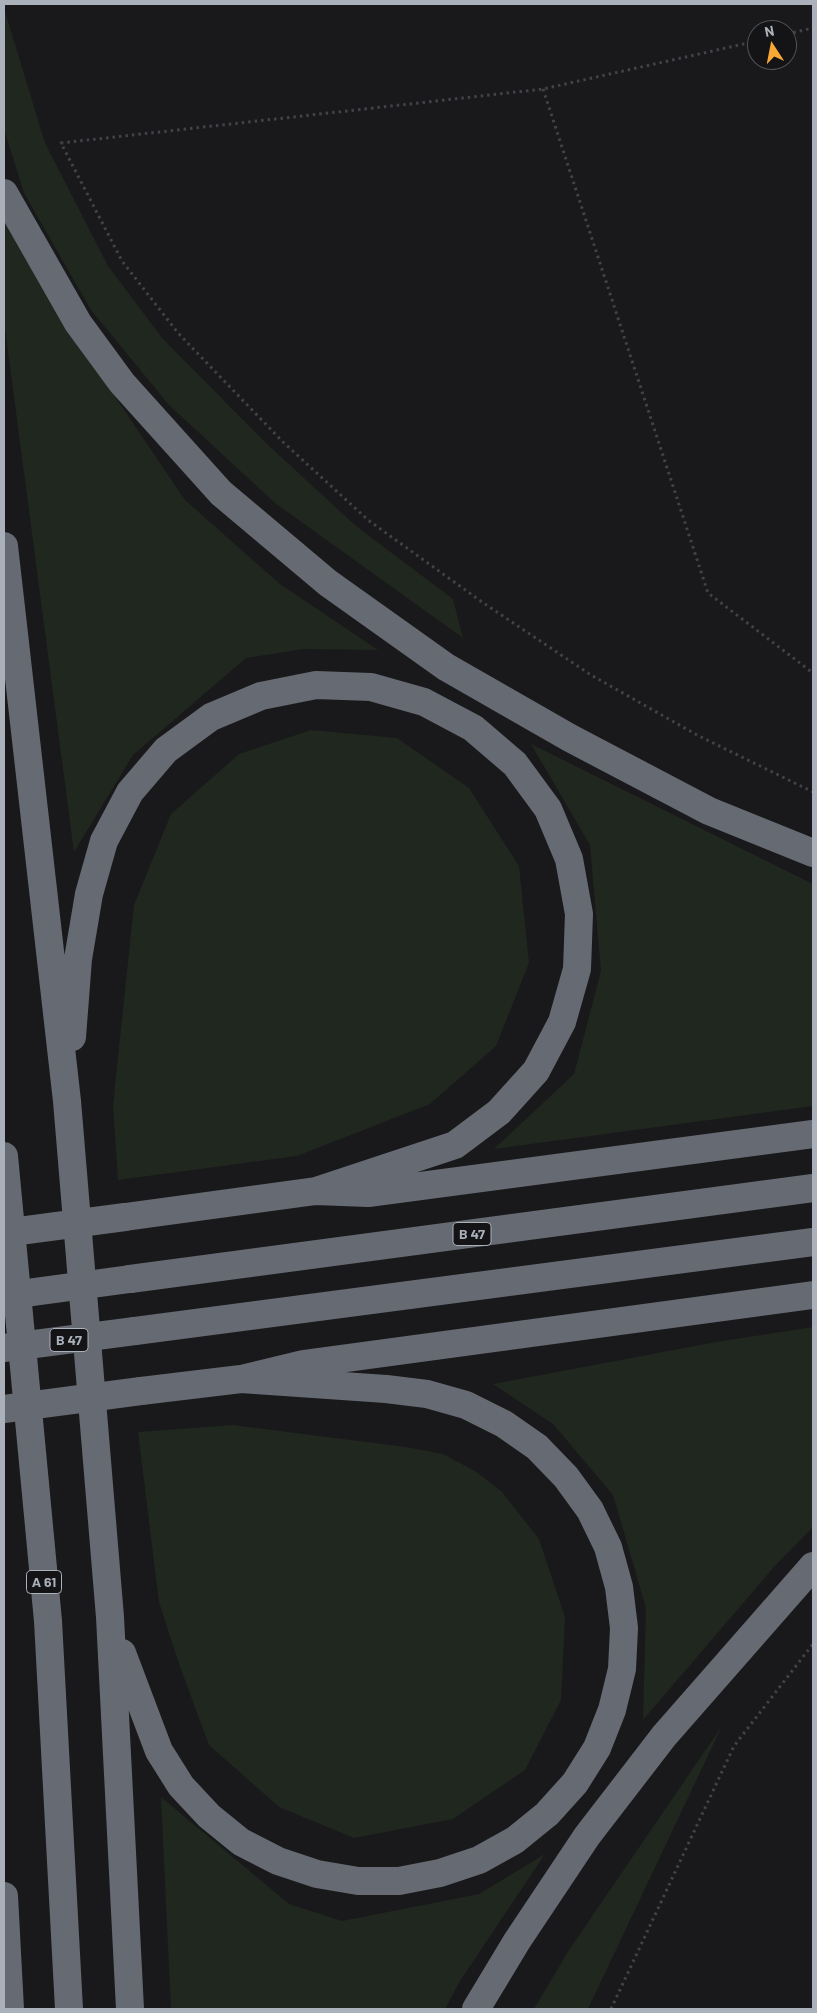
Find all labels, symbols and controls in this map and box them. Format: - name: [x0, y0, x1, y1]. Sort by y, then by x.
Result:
- north arrow: [747, 20, 797, 70]
- text: N: [763, 22, 775, 40]
- road number: B 47: [453, 1222, 491, 1246]
- road number: B 47: [50, 1328, 88, 1352]
- road number: A 61: [27, 1570, 62, 1594]

